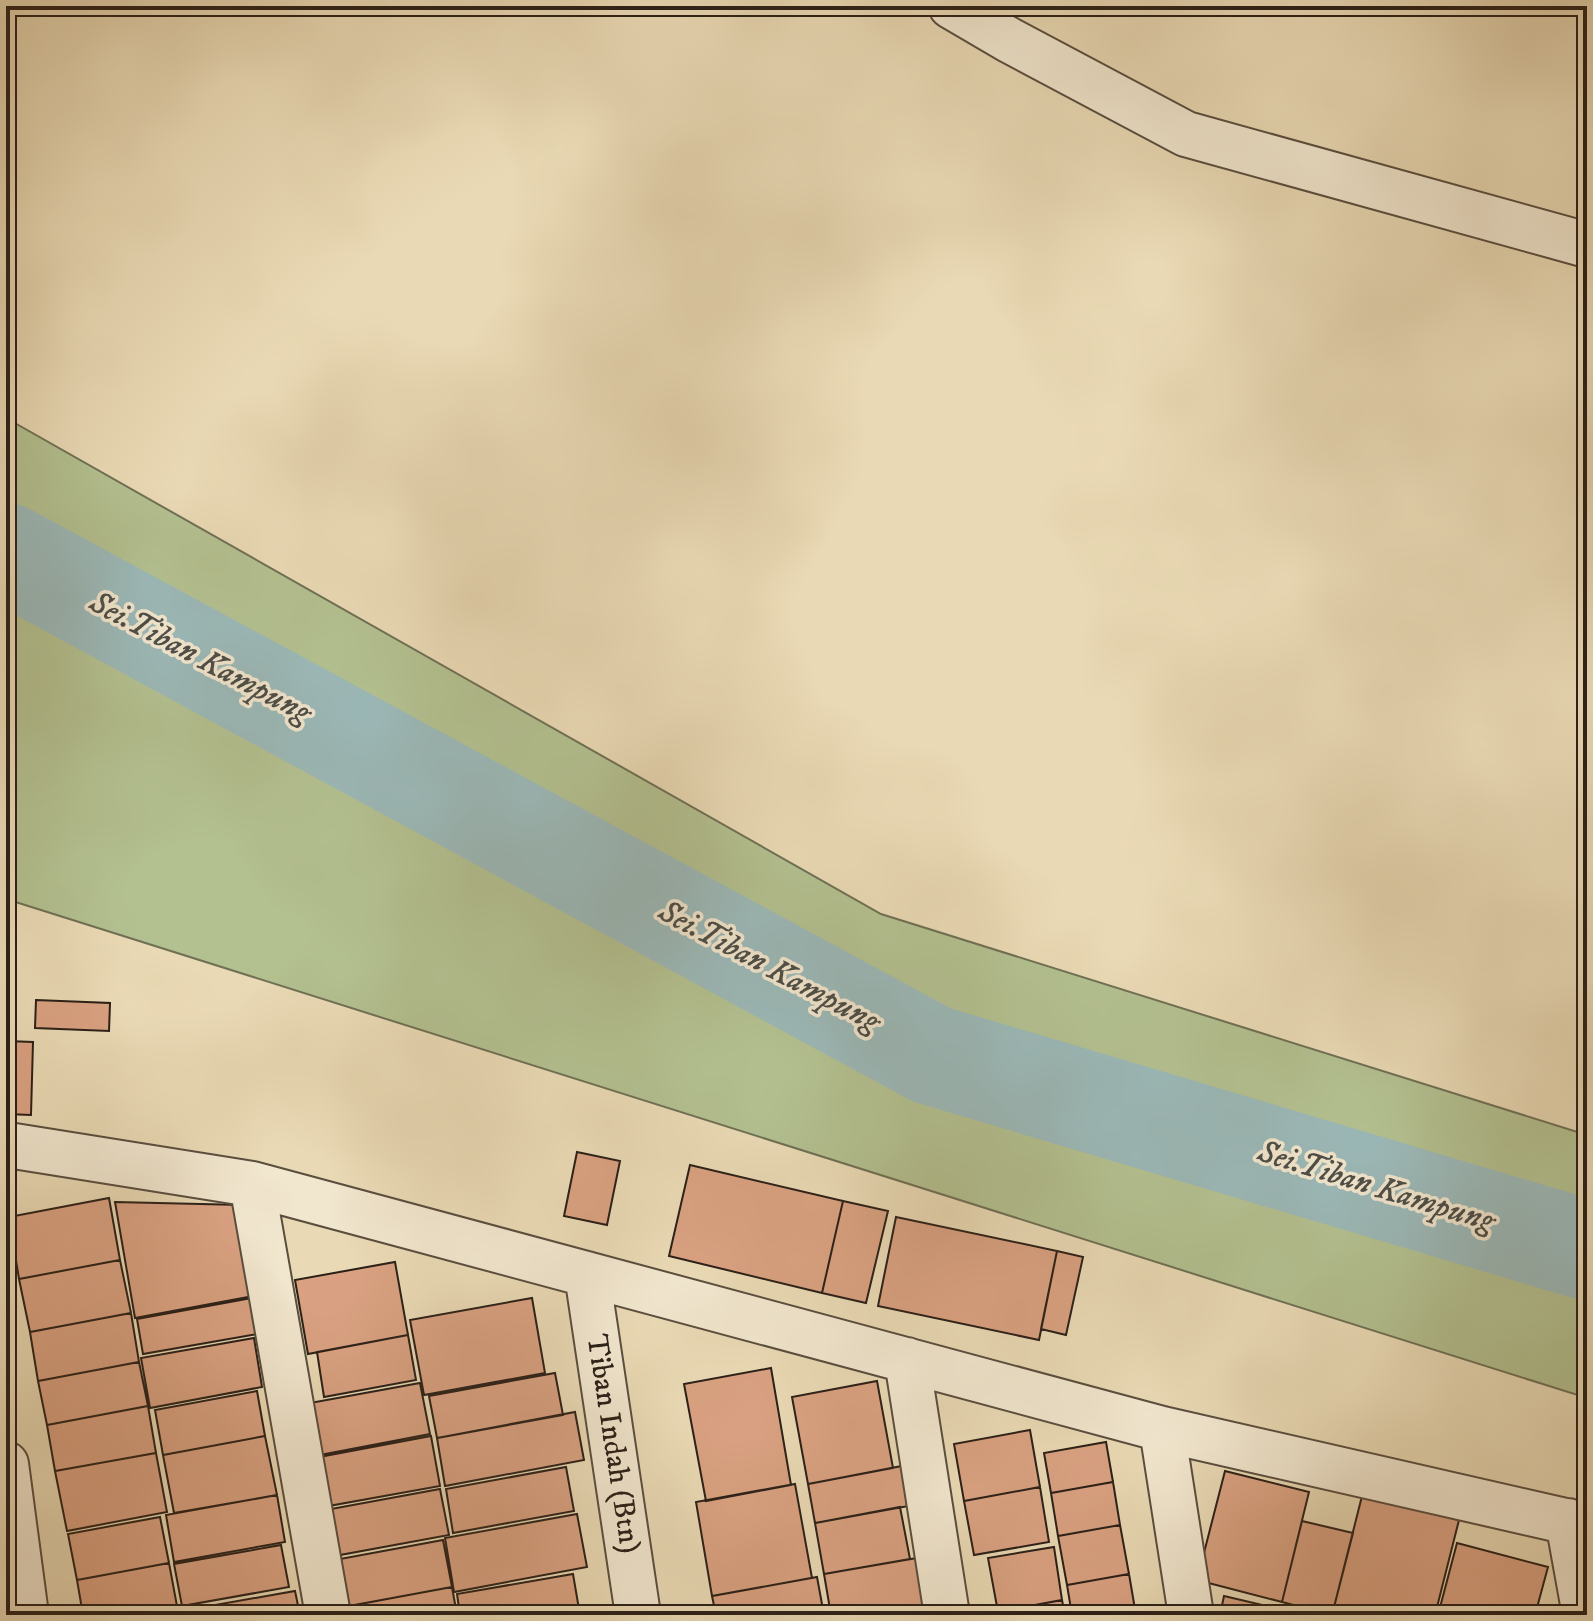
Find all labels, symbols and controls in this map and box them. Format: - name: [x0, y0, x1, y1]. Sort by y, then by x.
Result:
- water label: Sei.Tiban Kampung: [81, 582, 320, 735]
- water label: Sei.Tiban Kampung: [650, 891, 889, 1044]
- water label: Sei.Tiban Kampung: [1252, 1132, 1502, 1243]
- street label: Tiban Indah (Btn): [577, 1332, 649, 1556]

